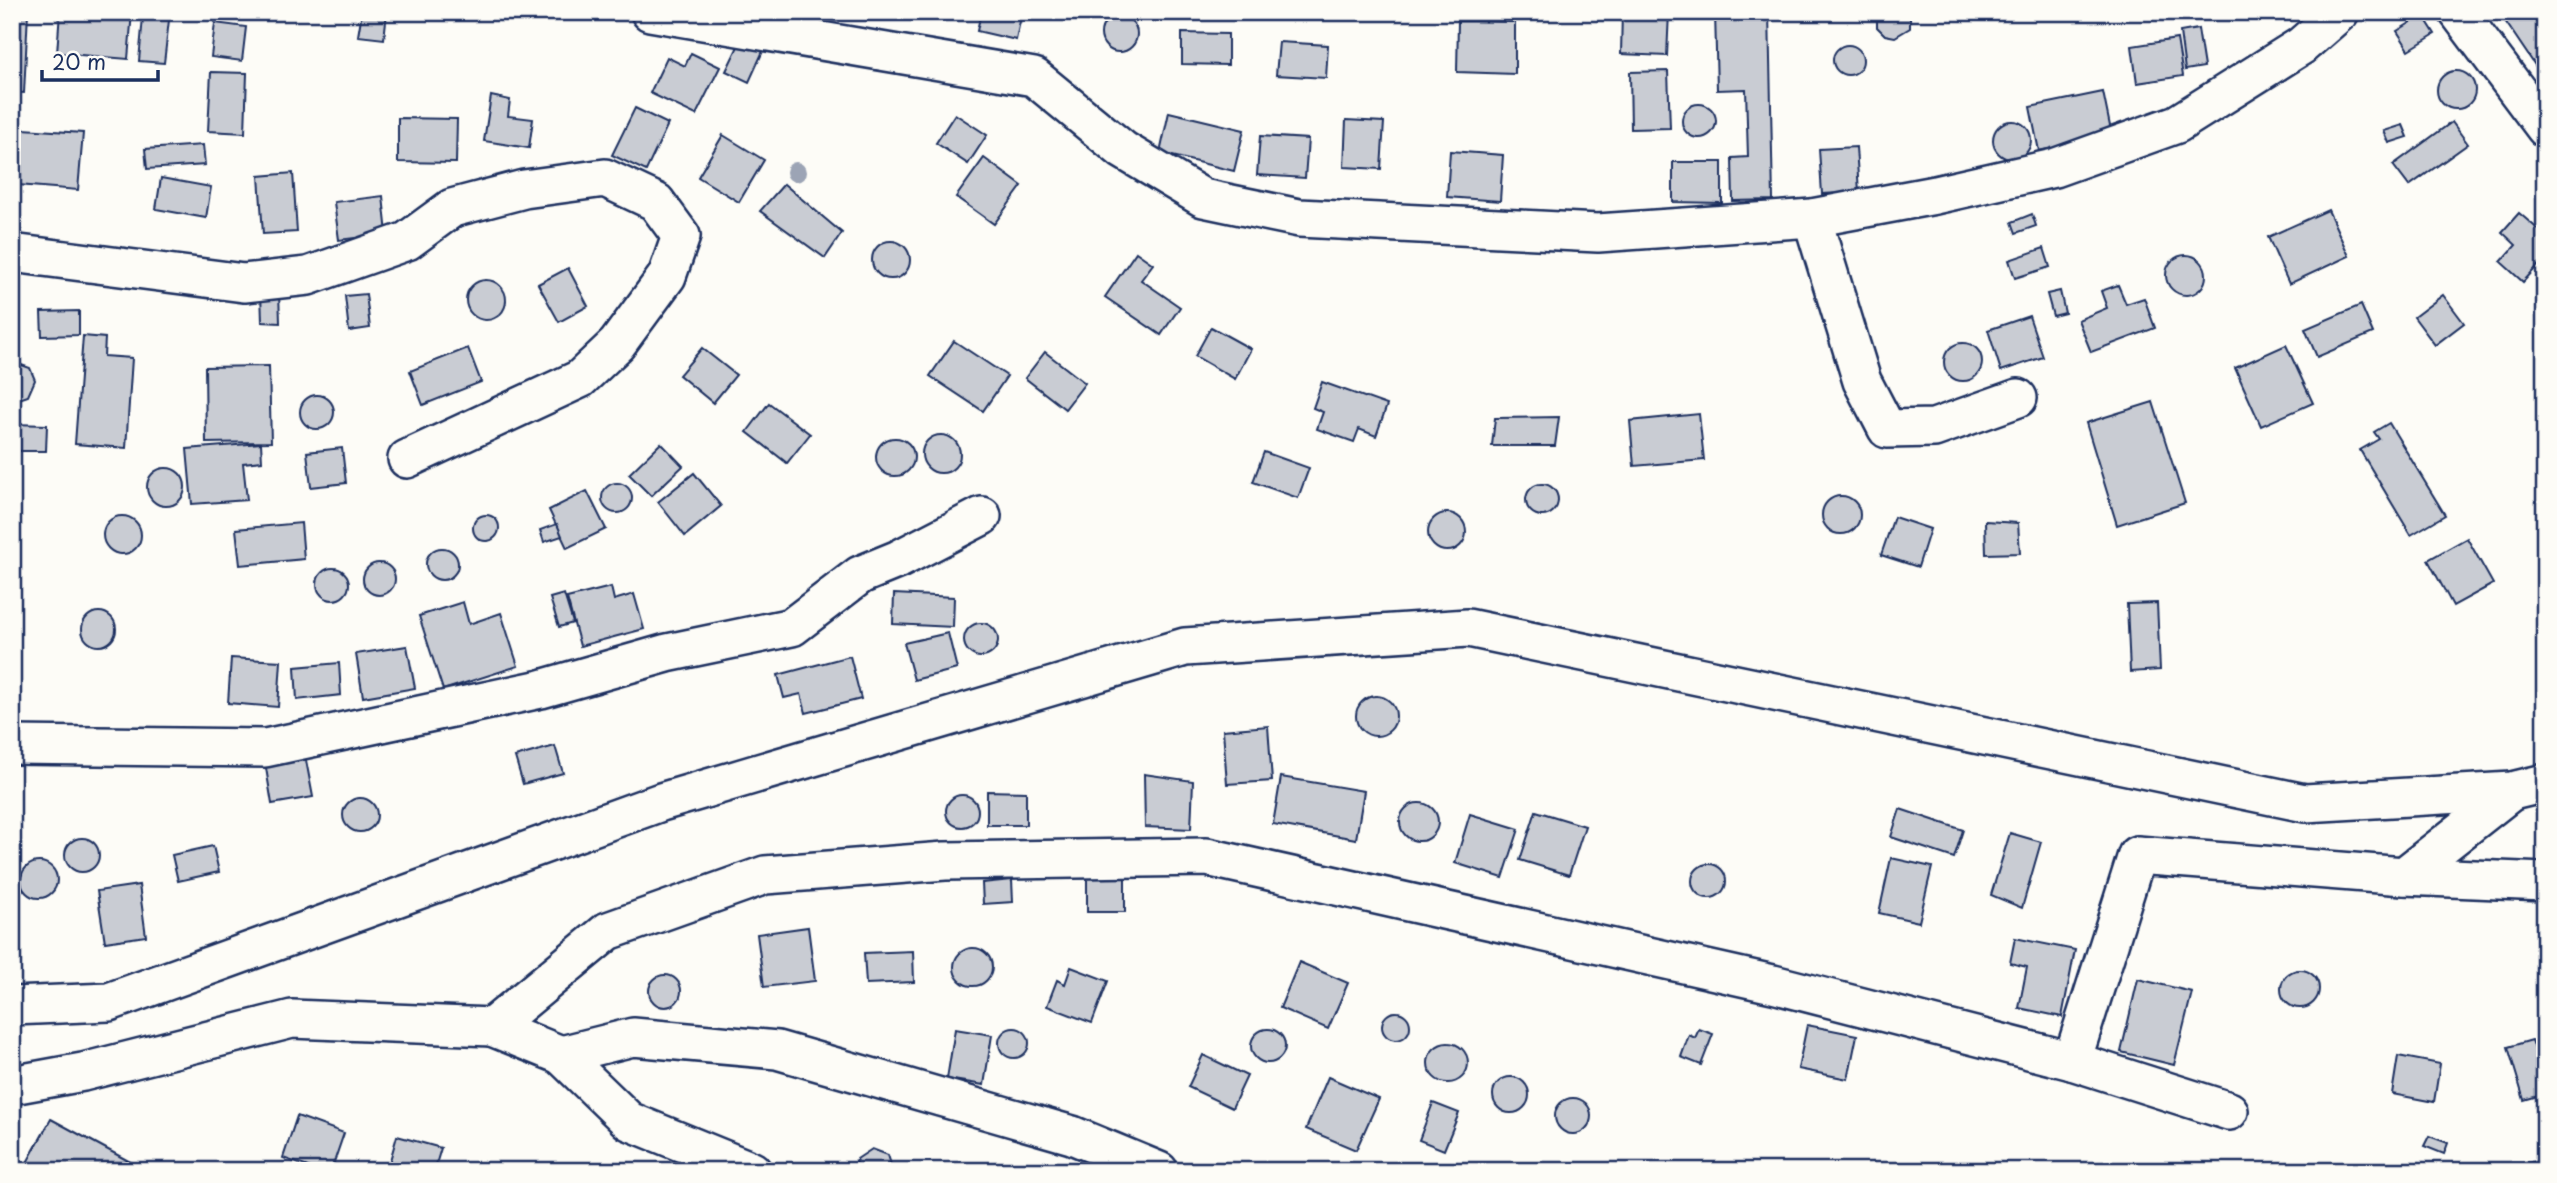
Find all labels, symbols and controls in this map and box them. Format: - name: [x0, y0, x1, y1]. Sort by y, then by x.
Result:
- scale bar: [42, 38, 158, 82]
- text: 20 m: [52, 45, 106, 77]

